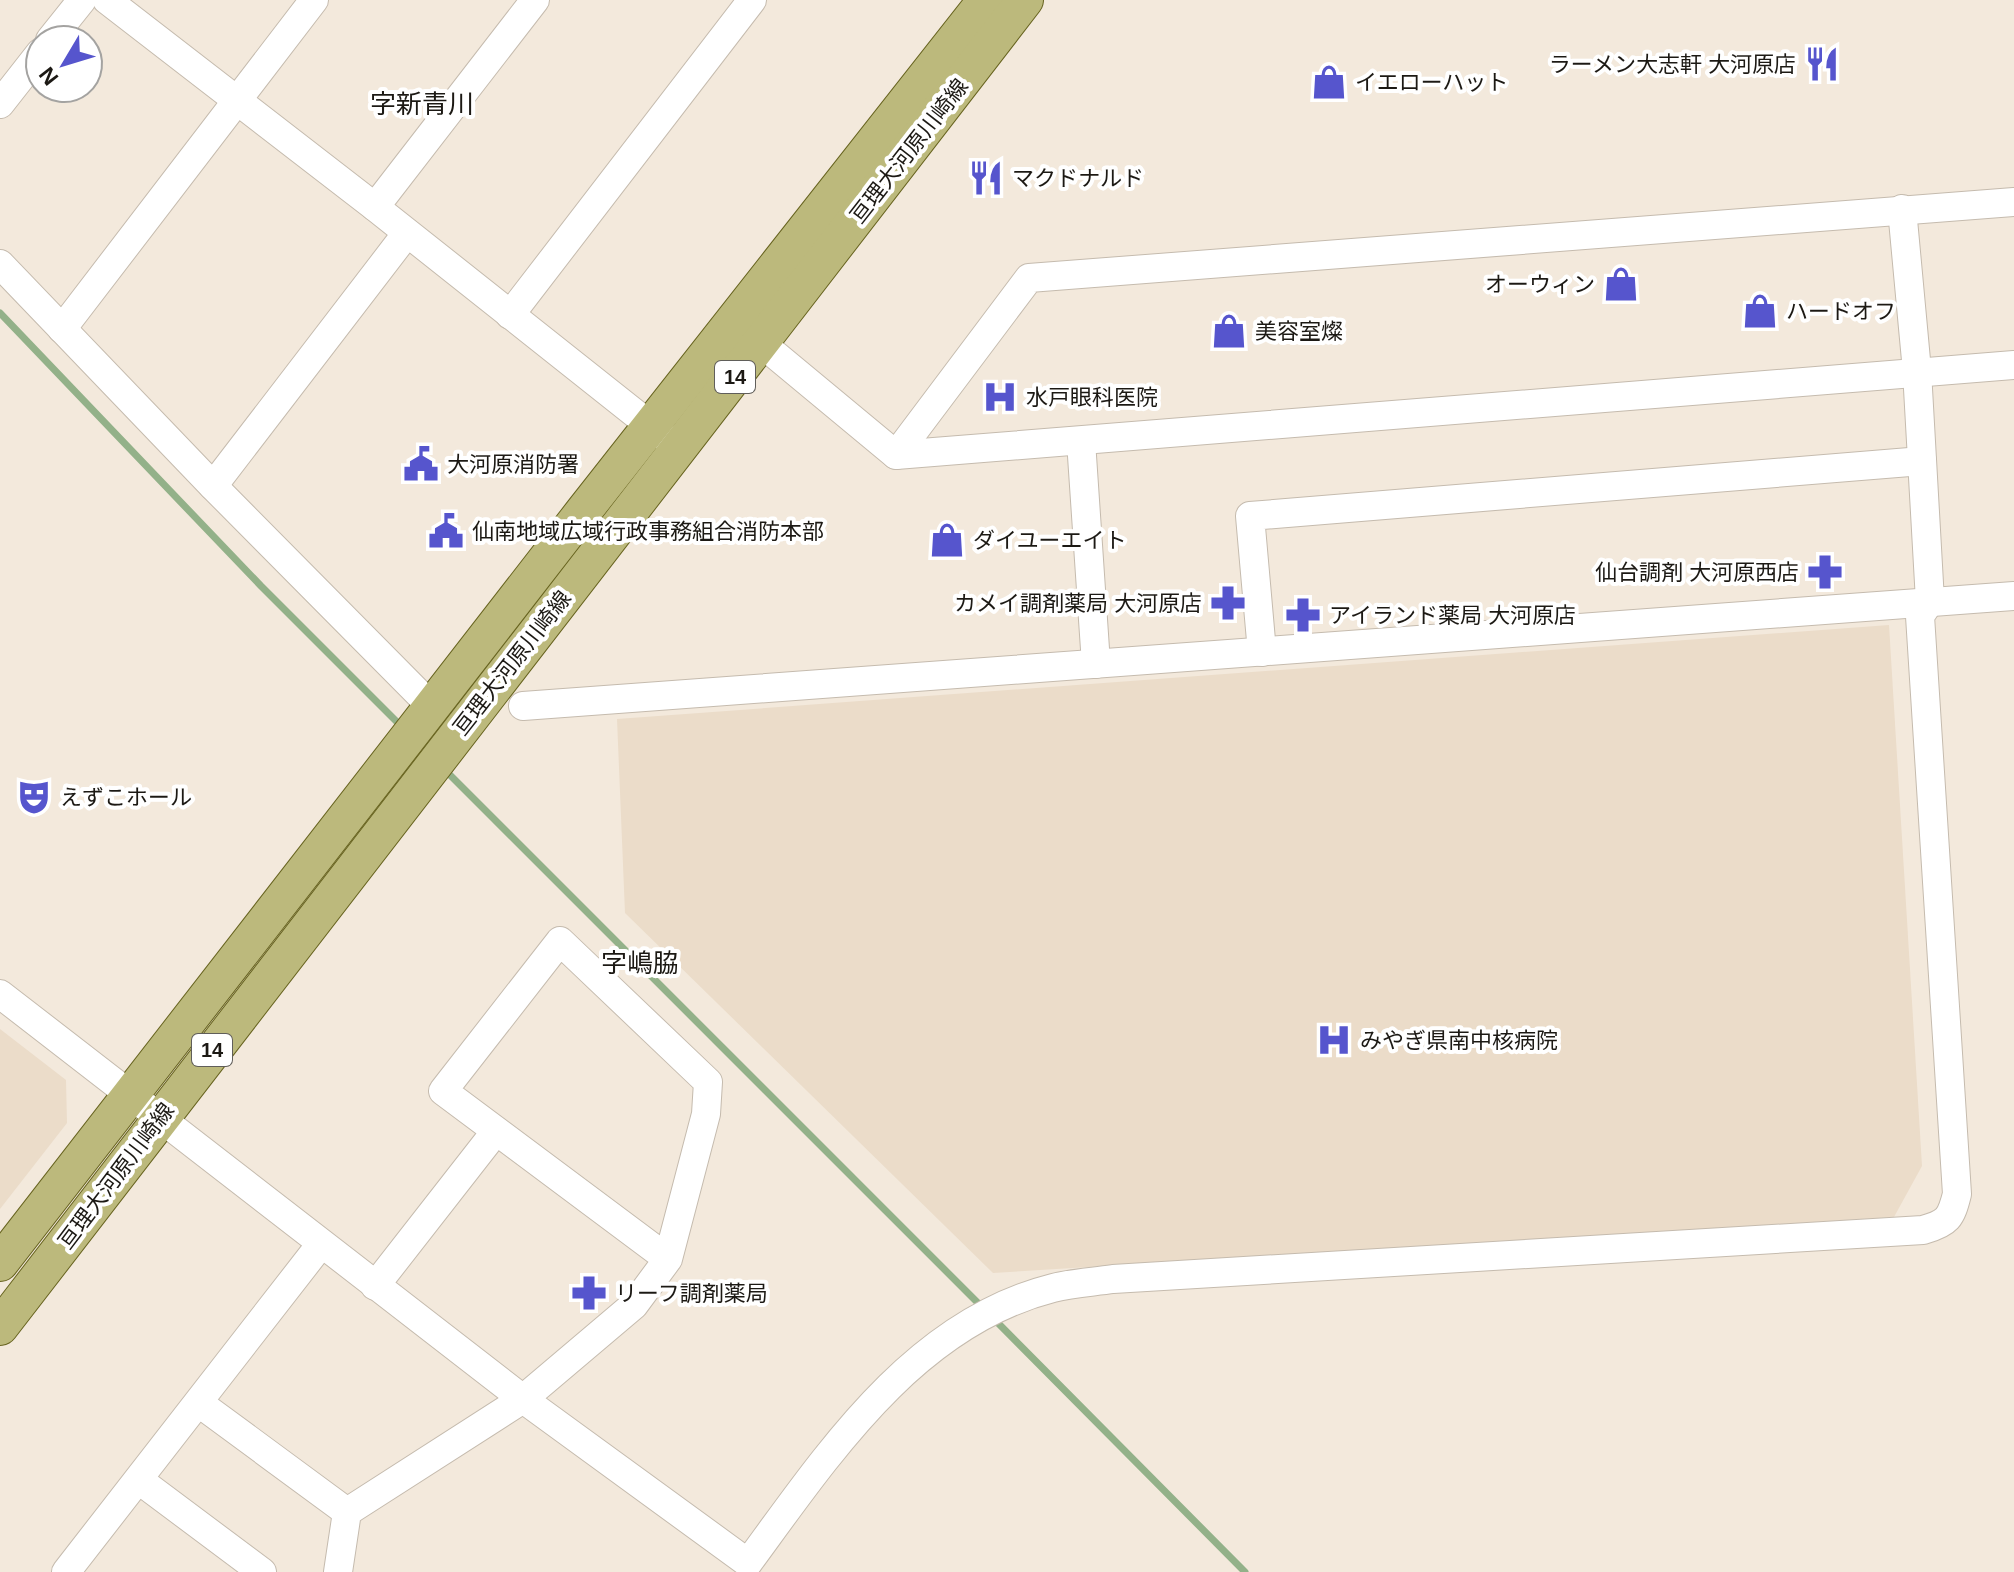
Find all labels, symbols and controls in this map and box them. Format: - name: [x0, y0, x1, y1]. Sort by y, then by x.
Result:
- north arrow: [24, 24, 104, 104]
- restaurant icon: ラーメン大志軒 大河原店: [1803, 45, 1841, 83]
- place label: ラーメン大志軒 大河原店: [1549, 52, 1796, 77]
- text: N: [34, 62, 63, 90]
- shop icon: イエローハット: [1310, 63, 1348, 101]
- place label: イエローハット: [1355, 70, 1508, 95]
- street label: 亘理大河原川崎線: [845, 74, 973, 228]
- district label: 字新青川: [370, 89, 474, 119]
- restaurant icon: マクドナルド: [967, 159, 1005, 197]
- place label: マクドナルド: [1012, 166, 1144, 191]
- shop icon: オーウィン: [1602, 265, 1640, 303]
- place label: オーウィン: [1485, 272, 1595, 297]
- shop icon: ハードオフ: [1741, 292, 1779, 330]
- place label: ハードオフ: [1786, 299, 1896, 324]
- shop icon: 美容室燦: [1210, 312, 1248, 350]
- place label: 美容室燦: [1255, 319, 1343, 344]
- road number: 14: [715, 361, 755, 393]
- hospital icon: 水戸眼科医院: [981, 378, 1019, 416]
- place label: 水戸眼科医院: [1026, 385, 1158, 410]
- public building icon: 大河原消防署: [402, 445, 440, 483]
- place label: 大河原消防署: [447, 452, 579, 477]
- public building icon: 仙南地域広域行政事務組合消防本部: [427, 512, 465, 550]
- place label: 仙南地域広域行政事務組合消防本部: [472, 519, 824, 544]
- shop icon: ダイユーエイト: [928, 521, 966, 559]
- place label: ダイユーエイト: [973, 528, 1127, 553]
- pharmacy icon: 仙台調剤 大河原西店: [1806, 553, 1844, 591]
- place label: 仙台調剤 大河原西店: [1595, 560, 1799, 585]
- pharmacy icon: カメイ調剤薬局 大河原店: [1209, 584, 1247, 622]
- street label: 亘理大河原川崎線: [448, 586, 576, 740]
- place label: カメイ調剤薬局 大河原店: [954, 591, 1202, 616]
- pharmacy icon: アイランド薬局 大河原店: [1284, 596, 1322, 634]
- place label: アイランド薬局 大河原店: [1329, 603, 1576, 628]
- theatre icon: えずこホール: [15, 778, 53, 816]
- place label: えずこホール: [60, 785, 192, 810]
- district label: 字嶋脇: [601, 948, 679, 978]
- hospital icon: みやぎ県南中核病院: [1315, 1021, 1353, 1059]
- place label: みやぎ県南中核病院: [1360, 1028, 1558, 1053]
- road number: 14: [192, 1034, 232, 1066]
- street label: 亘理大河原川崎線: [53, 1098, 179, 1254]
- pharmacy icon: リーフ調剤薬局: [570, 1274, 608, 1312]
- place label: リーフ調剤薬局: [615, 1281, 768, 1306]

